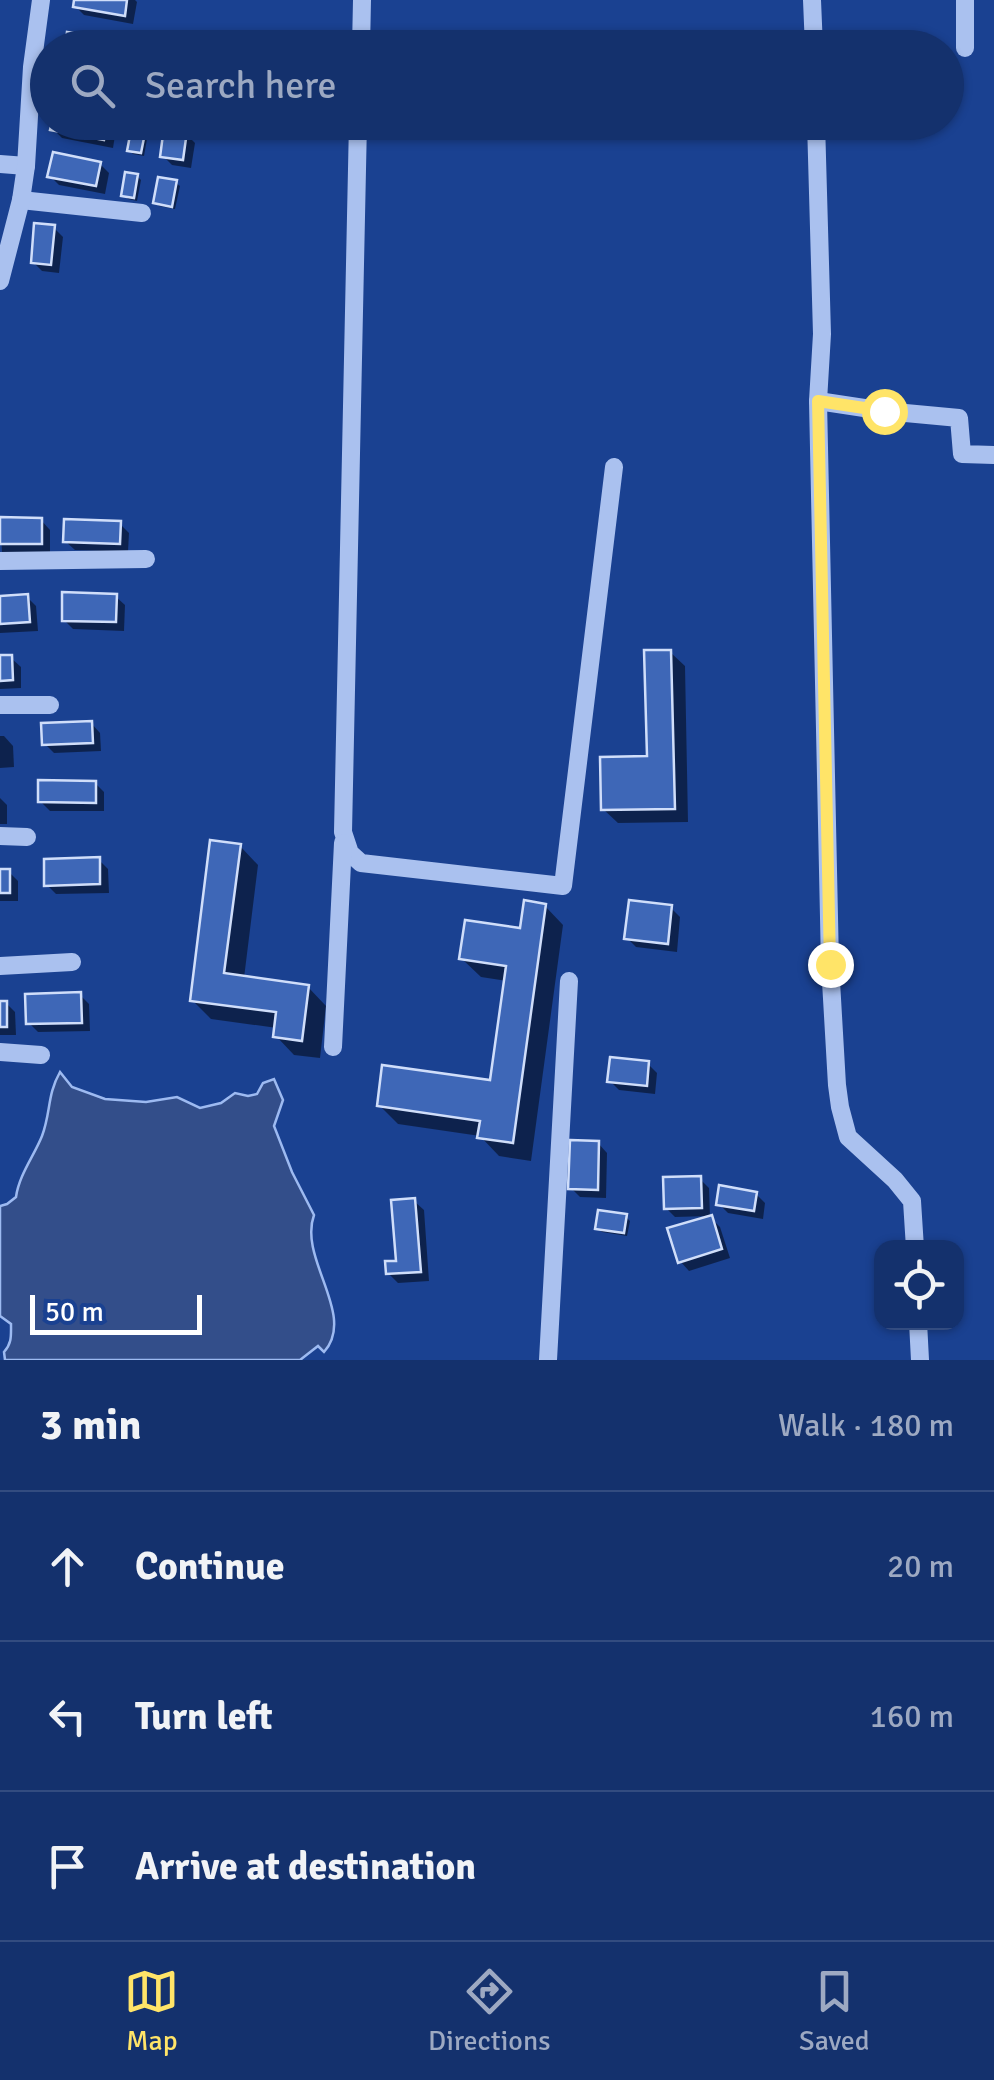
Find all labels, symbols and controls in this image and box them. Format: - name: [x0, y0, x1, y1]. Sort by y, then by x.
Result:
- search box: [30, 30, 964, 140]
- icon: search: [65, 58, 120, 113]
- text: Search here: [145, 62, 337, 109]
- route start: [862, 389, 908, 435]
- route end: [808, 942, 854, 988]
- map controls: [874, 1240, 964, 1330]
- button: locate: [874, 1240, 964, 1330]
- scale bar: [30, 1290, 202, 1334]
- text: 50 m: [45, 1295, 104, 1329]
- text: 3 min: [40, 1400, 141, 1451]
- text: Walk · 180 m: [778, 1406, 954, 1445]
- icon: ahead: [40, 1539, 95, 1594]
- text: Continue: [135, 1543, 285, 1590]
- text: 20 m: [887, 1547, 954, 1586]
- icon: left: [40, 1689, 95, 1744]
- text: Turn left: [135, 1693, 273, 1740]
- text: 160 m: [870, 1697, 954, 1736]
- icon: arrive: [40, 1839, 95, 1894]
- text: Arrive at destination: [135, 1843, 476, 1890]
- tab: Map: [124, 1964, 179, 2058]
- tab: Directions: [428, 1964, 550, 2058]
- tab: Saved: [799, 1964, 870, 2058]

